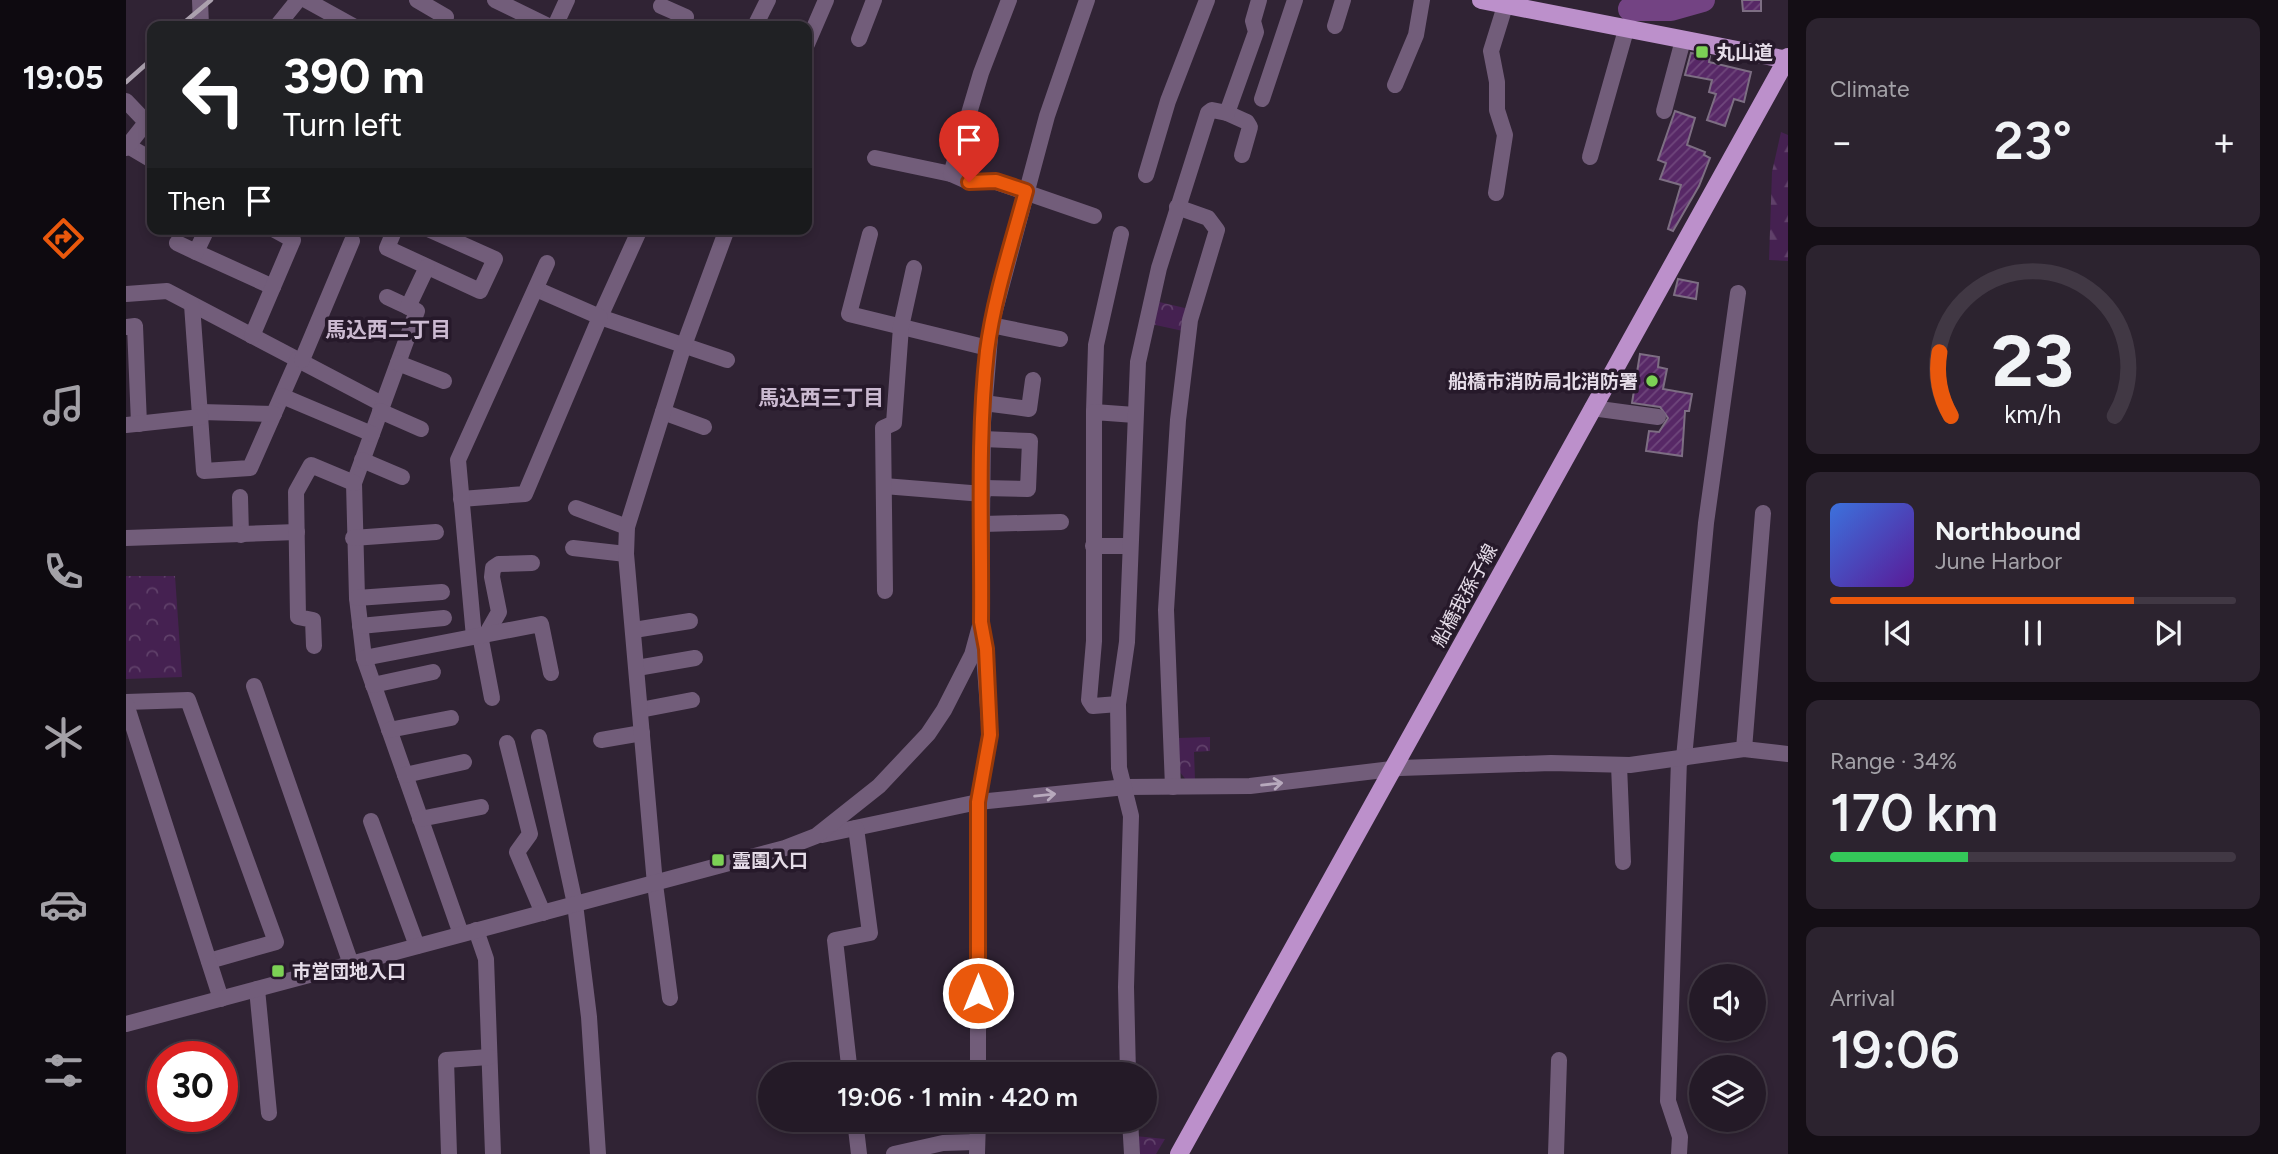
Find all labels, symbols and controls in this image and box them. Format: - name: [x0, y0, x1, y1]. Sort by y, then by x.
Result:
- place label: 丸山道: [1716, 41, 1773, 64]
- marker: 丸山道: [1694, 44, 1710, 60]
- text: 390 m: [283, 46, 425, 105]
- icon: left: [168, 49, 259, 140]
- text: 19:05: [22, 59, 104, 97]
- text: Climate: [1830, 75, 1909, 103]
- text: Turn left: [283, 106, 402, 144]
- pin: [939, 110, 999, 182]
- text: 23°: [1994, 110, 2072, 172]
- text: −: [1830, 119, 1854, 165]
- text: +: [2212, 119, 2236, 165]
- icon: arrive: [950, 121, 988, 159]
- icon: arrive: [240, 182, 278, 220]
- text: Then: [168, 185, 226, 217]
- icon: directions: [39, 214, 88, 263]
- district label: 馬込西二丁目: [325, 317, 451, 342]
- text: 23: [1992, 317, 2074, 404]
- place label: 船橋市消防局北消防署: [1448, 370, 1638, 393]
- marker: 船橋市消防局北消防署: [1644, 373, 1660, 389]
- icon: music: [39, 381, 88, 430]
- district label: 馬込西三丁目: [758, 385, 884, 410]
- text: km/h: [2004, 399, 2062, 429]
- text: Northbound: [1935, 515, 2081, 547]
- street label: 船橋我孫子線: [1427, 540, 1502, 651]
- icon: phone: [39, 547, 88, 596]
- text: June Harbor: [1935, 547, 2062, 575]
- icon: previous: [1879, 614, 1917, 652]
- icon: pause: [2014, 614, 2052, 652]
- icon: next: [2149, 614, 2187, 652]
- icon: climate: [39, 713, 88, 762]
- text: Range · 34%: [1830, 747, 1957, 775]
- one-way arrow: [1261, 777, 1283, 790]
- text: 170 km: [1830, 782, 1998, 844]
- one-way arrow: [1034, 789, 1056, 802]
- place label: 霊園入口: [732, 849, 808, 872]
- marker: 霊園入口: [710, 852, 726, 868]
- icon: car: [39, 880, 88, 929]
- position arrow: [941, 956, 1015, 1030]
- place label: 市営団地入口: [292, 960, 406, 983]
- marker: 市営団地入口: [270, 963, 286, 979]
- map controls: [1689, 964, 1766, 1132]
- button: sound: [1689, 964, 1766, 1041]
- text: Arrival: [1830, 984, 1895, 1012]
- text: 19:06: [1830, 1019, 1960, 1081]
- speed limit sign: 30: [147, 1041, 238, 1132]
- icon: filters: [39, 1046, 88, 1095]
- button: layers: [1689, 1055, 1766, 1132]
- text: 19:06 · 1 min · 420 m: [837, 1081, 1078, 1113]

